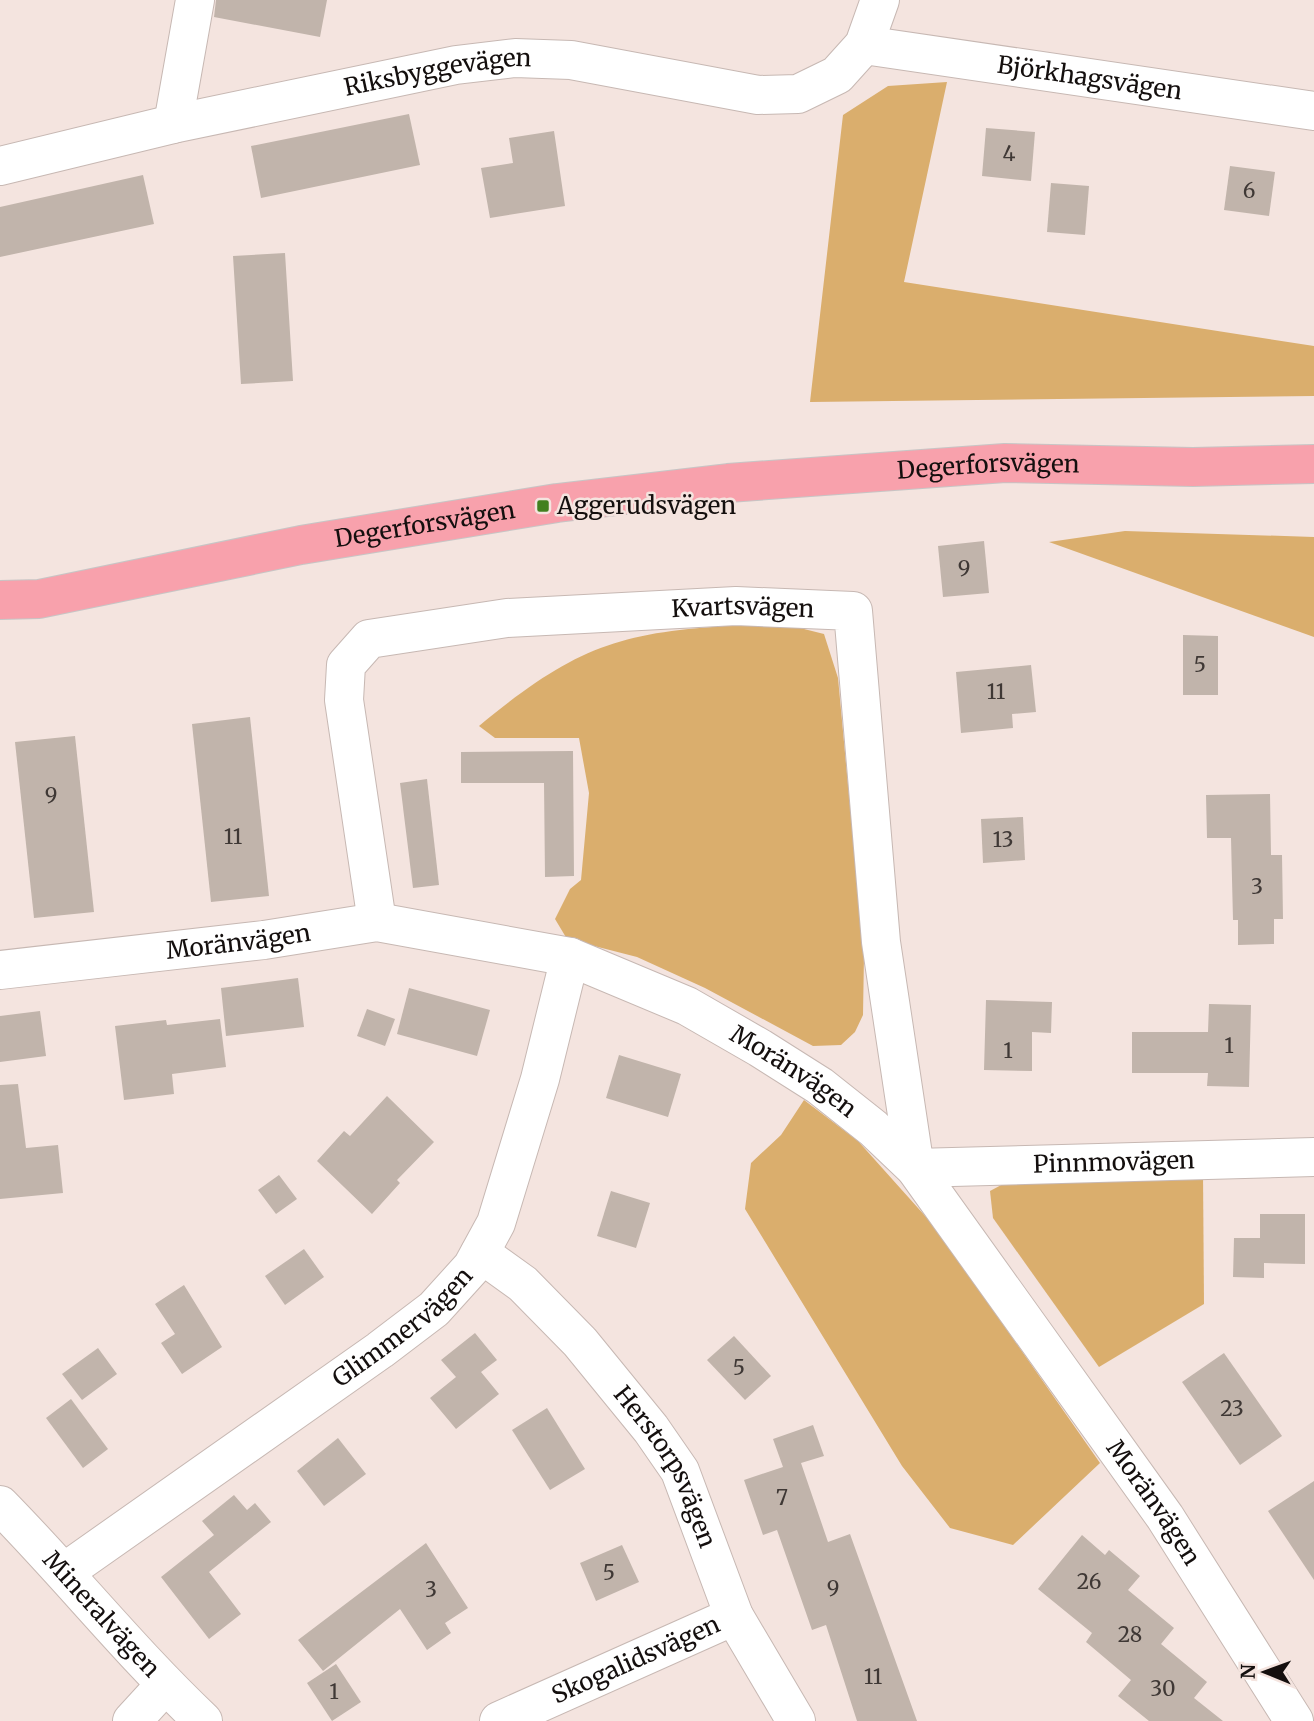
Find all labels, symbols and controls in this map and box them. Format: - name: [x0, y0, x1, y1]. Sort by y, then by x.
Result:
- street label: Riksbyggevägen: [341, 42, 532, 103]
- street label: Björkhagsvägen: [995, 49, 1184, 106]
- house number: 4: [1003, 140, 1016, 167]
- house number: 6: [1243, 177, 1255, 204]
- street label: Degerforsvägen: [896, 447, 1080, 486]
- place label: Aggerudsvägen: [556, 490, 736, 521]
- street label: Degerforsvägen: [332, 494, 518, 554]
- marker: Aggerudsvägen: [535, 498, 551, 514]
- house number: 9: [958, 555, 970, 582]
- street label: Kvartsvägen: [671, 590, 815, 624]
- house number: 5: [1194, 651, 1206, 678]
- house number: 11: [987, 678, 1005, 705]
- house number: 9: [45, 782, 57, 809]
- house number: 11: [224, 823, 242, 850]
- house number: 13: [993, 826, 1013, 853]
- house number: 3: [1251, 873, 1263, 900]
- street label: Moränvägen: [164, 917, 313, 966]
- street label: Moränvägen: [725, 1018, 863, 1124]
- house number: 1: [1224, 1032, 1234, 1059]
- house number: 1: [1003, 1037, 1013, 1064]
- street label: Pinnmovägen: [1033, 1144, 1195, 1180]
- street label: Glimmervägen: [326, 1261, 479, 1394]
- house number: 5: [733, 1354, 745, 1381]
- street label: Herstorpsvägen: [607, 1379, 723, 1552]
- house number: 23: [1220, 1395, 1244, 1422]
- street label: Moränvägen: [1100, 1434, 1208, 1571]
- house number: 7: [776, 1484, 788, 1511]
- street label: Mineralvägen: [36, 1544, 167, 1684]
- house number: 5: [603, 1559, 615, 1586]
- house number: 26: [1077, 1568, 1101, 1595]
- house number: 9: [827, 1575, 839, 1602]
- house number: 3: [425, 1576, 437, 1603]
- street label: Skogalidsvägen: [547, 1608, 725, 1710]
- house number: 28: [1118, 1621, 1142, 1648]
- north arrow: [1230, 1637, 1300, 1707]
- house number: 11: [864, 1663, 882, 1690]
- text: N: [1236, 1664, 1260, 1679]
- house number: 30: [1150, 1675, 1176, 1702]
- house number: 1: [329, 1678, 339, 1705]

